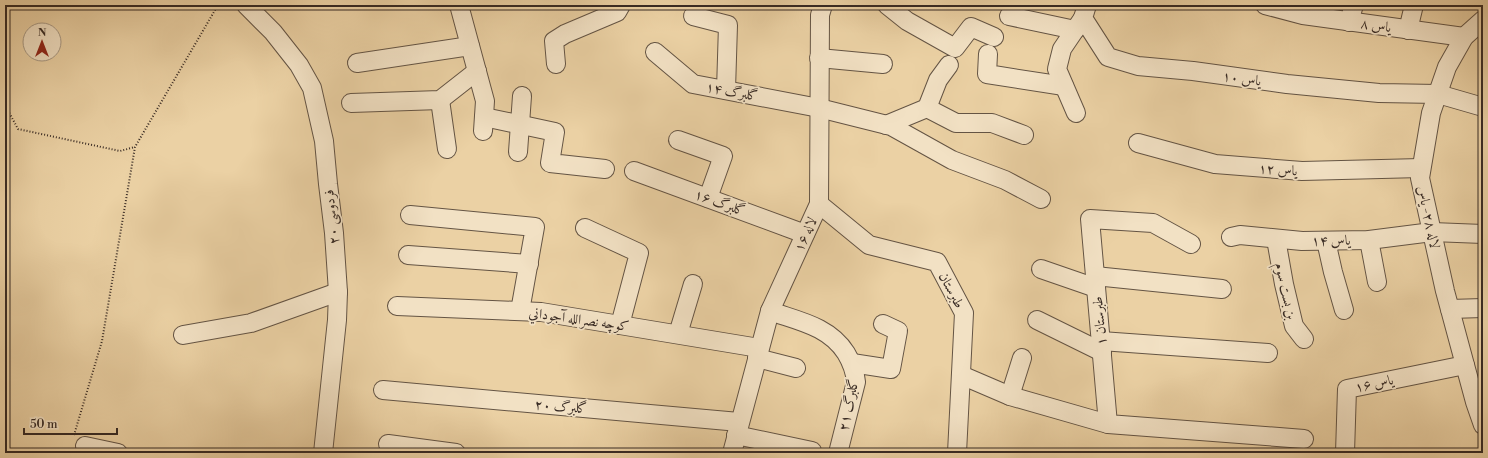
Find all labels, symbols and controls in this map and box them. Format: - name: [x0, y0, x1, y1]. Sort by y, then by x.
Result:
- street label: یاس ۸: [1359, 15, 1394, 37]
- north arrow: [22, 22, 62, 62]
- text: N: [38, 26, 47, 40]
- street label: یاس ۱۰: [1221, 67, 1264, 91]
- street label: گلبرگ ۱۴: [704, 78, 759, 106]
- street label: یاس ۱۲: [1258, 160, 1299, 180]
- street label: لاله ۲۸- یاس: [1413, 184, 1443, 250]
- street label: گلبرگ ۱۶: [692, 185, 747, 220]
- street label: فردوسی ۲۰: [320, 189, 344, 245]
- street label: لاله ۱۶: [790, 214, 822, 254]
- street label: یاس ۱۴: [1311, 232, 1352, 250]
- street label: بن بست سوم: [1267, 261, 1300, 322]
- street label: طبرستان: [934, 269, 968, 312]
- street label: طبرستان ۱: [1089, 296, 1111, 346]
- street label: كوچه نصرالله آجوداني: [527, 304, 630, 338]
- street label: یاس ۱۶: [1353, 371, 1396, 397]
- street label: گلبرگ ۲۱: [835, 378, 863, 433]
- street label: گلبرگ ۲۰: [534, 396, 588, 418]
- scale bar: [24, 410, 117, 436]
- text: 50 m: [30, 417, 58, 432]

